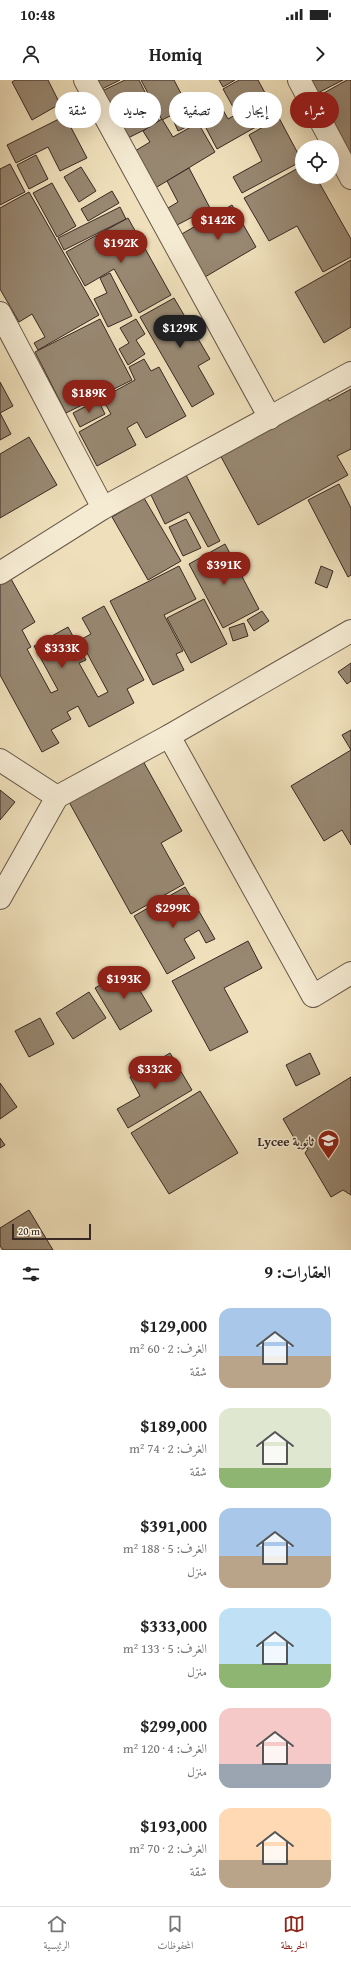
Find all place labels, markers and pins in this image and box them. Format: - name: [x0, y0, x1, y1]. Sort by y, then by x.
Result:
- pin: $142K: [190, 207, 246, 241]
- pin: $192K: [93, 230, 149, 264]
- pin: $129K: [152, 315, 208, 349]
- pin: $189K: [61, 380, 117, 414]
- pin: $391K: [196, 552, 252, 586]
- pin: $333K: [34, 635, 90, 669]
- pin: $299K: [145, 895, 201, 929]
- pin: $193K: [96, 966, 152, 1000]
- pin: $332K: [127, 1056, 183, 1090]
- school or university icon: Lycee ثانوية: [316, 1128, 342, 1161]
- place label: Lycee ثانوية: [258, 1132, 315, 1151]

